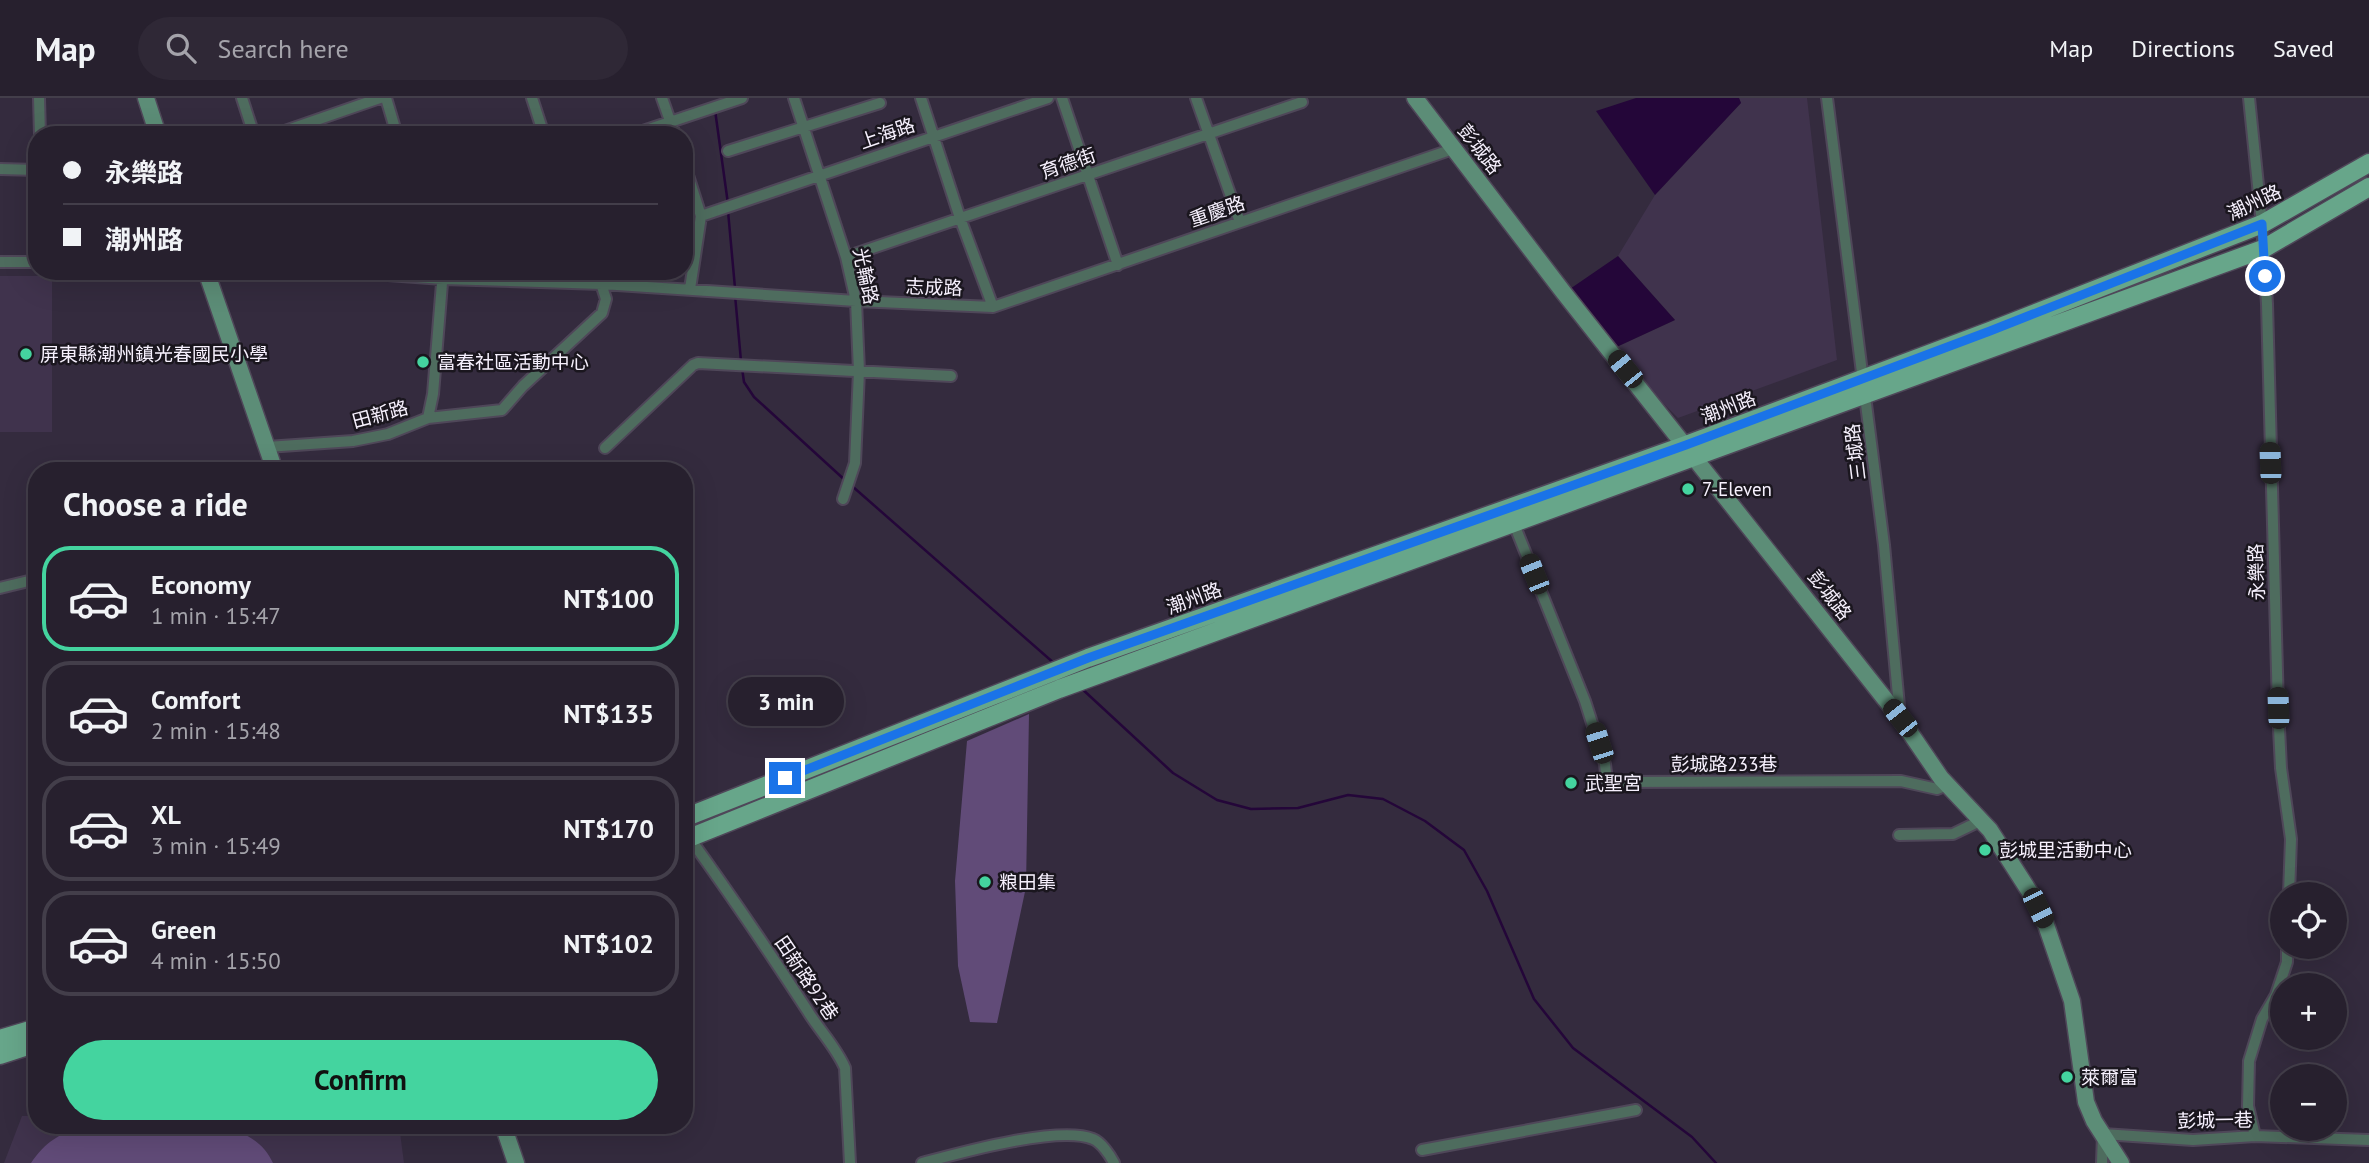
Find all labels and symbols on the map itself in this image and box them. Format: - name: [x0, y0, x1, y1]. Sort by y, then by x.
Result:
- street label: 上海路: [856, 112, 918, 154]
- street label: 彭城路: [1453, 119, 1507, 179]
- street label: 育德街: [1037, 142, 1099, 184]
- street label: 潮州路: [2223, 179, 2285, 225]
- street label: 重慶路: [1186, 190, 1248, 232]
- street label: 光輪路: [848, 246, 884, 306]
- route start: [2249, 260, 2281, 292]
- street label: 志成路: [905, 274, 963, 300]
- place label: 屏東縣潮州鎮光春國民小學: [40, 342, 268, 366]
- marker: 屏東縣潮州鎮光春國民小學: [18, 346, 34, 362]
- car: [1604, 346, 1647, 392]
- place label: 富春社區活動中心: [437, 350, 589, 374]
- marker: 富春社區活動中心: [415, 354, 431, 370]
- street label: 潮州路: [1697, 386, 1759, 428]
- street label: 田新路: [349, 395, 411, 433]
- street label: 三城路: [1840, 422, 1870, 482]
- car: [2259, 442, 2282, 484]
- place label: 7-Eleven: [1702, 477, 1772, 501]
- marker: 7-Eleven: [1680, 481, 1696, 497]
- street label: 永樂路: [2243, 543, 2269, 601]
- car: [1517, 551, 1552, 597]
- street label: 彭城路: [1803, 565, 1857, 625]
- street label: 潮州路: [1163, 577, 1225, 619]
- callout: 3 min: [727, 676, 843, 726]
- car: [2267, 687, 2290, 729]
- car: [1879, 695, 1922, 741]
- car: [1583, 720, 1616, 766]
- street label: 彭城路233巷: [1670, 752, 1778, 776]
- route end: [769, 762, 801, 794]
- place label: 武聖宮: [1585, 771, 1642, 795]
- marker: 武聖宮: [1563, 775, 1579, 791]
- place label: 彭城里活動中心: [1999, 838, 2132, 862]
- marker: 彭城里活動中心: [1977, 842, 1993, 858]
- place label: 粮田集: [999, 870, 1056, 894]
- marker: 粮田集: [977, 874, 993, 890]
- car: [2020, 885, 2057, 931]
- street label: 田新路92巷: [770, 931, 844, 1025]
- place label: 萊爾富: [2081, 1065, 2138, 1089]
- marker: 萊爾富: [2059, 1069, 2075, 1085]
- street label: 彭城一巷: [2177, 1107, 2253, 1133]

